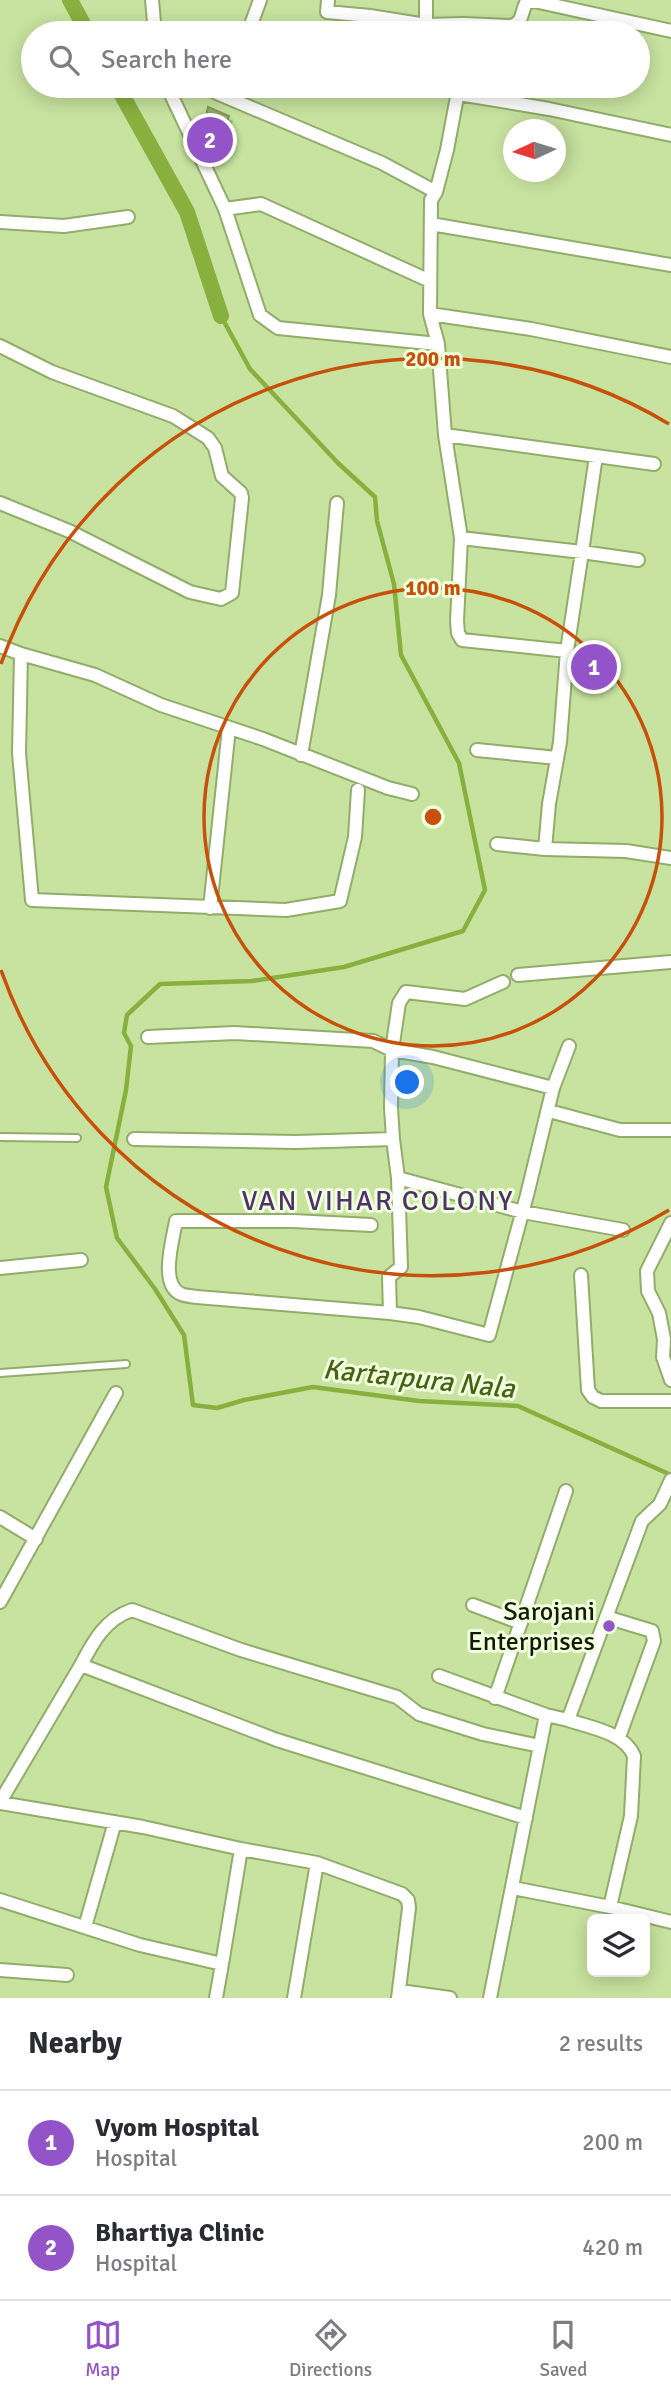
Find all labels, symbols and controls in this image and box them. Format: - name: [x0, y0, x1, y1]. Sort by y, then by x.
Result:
- search box: [21, 21, 650, 98]
- icon: search: [45, 41, 83, 79]
- text: Search here: [101, 44, 232, 76]
- pin: 2: [187, 114, 233, 166]
- north arrow: [503, 119, 566, 182]
- text: 200 m: [405, 346, 461, 372]
- text: 100 m: [405, 575, 461, 601]
- pin: 1: [571, 641, 617, 693]
- centre of rings: [421, 805, 445, 829]
- your location: [390, 1065, 424, 1099]
- district label: VAN VIHAR COLONY: [242, 1184, 514, 1218]
- water label: Kartarpura Nala: [321, 1352, 517, 1406]
- place label: Sarojani Enterprises: [468, 1596, 595, 1658]
- marker: Sarojani Enterprises: [601, 1618, 617, 1634]
- map controls: [587, 1914, 650, 1977]
- button: layers: [587, 1914, 650, 1977]
- text: Nearby: [28, 2025, 122, 2062]
- text: 2 results: [559, 2029, 643, 2058]
- text: Vyom Hospital: [95, 2112, 259, 2144]
- text: 1: [45, 2128, 57, 2157]
- text: 200 m: [582, 2128, 643, 2157]
- text: Hospital: [95, 2144, 177, 2173]
- text: Bhartiya Clinic: [95, 2217, 264, 2249]
- text: 2: [45, 2233, 57, 2262]
- text: 420 m: [582, 2233, 643, 2262]
- text: Hospital: [95, 2249, 177, 2278]
- tab: Map: [84, 2316, 122, 2382]
- tab: Directions: [289, 2316, 372, 2382]
- tab: Saved: [539, 2316, 587, 2382]

